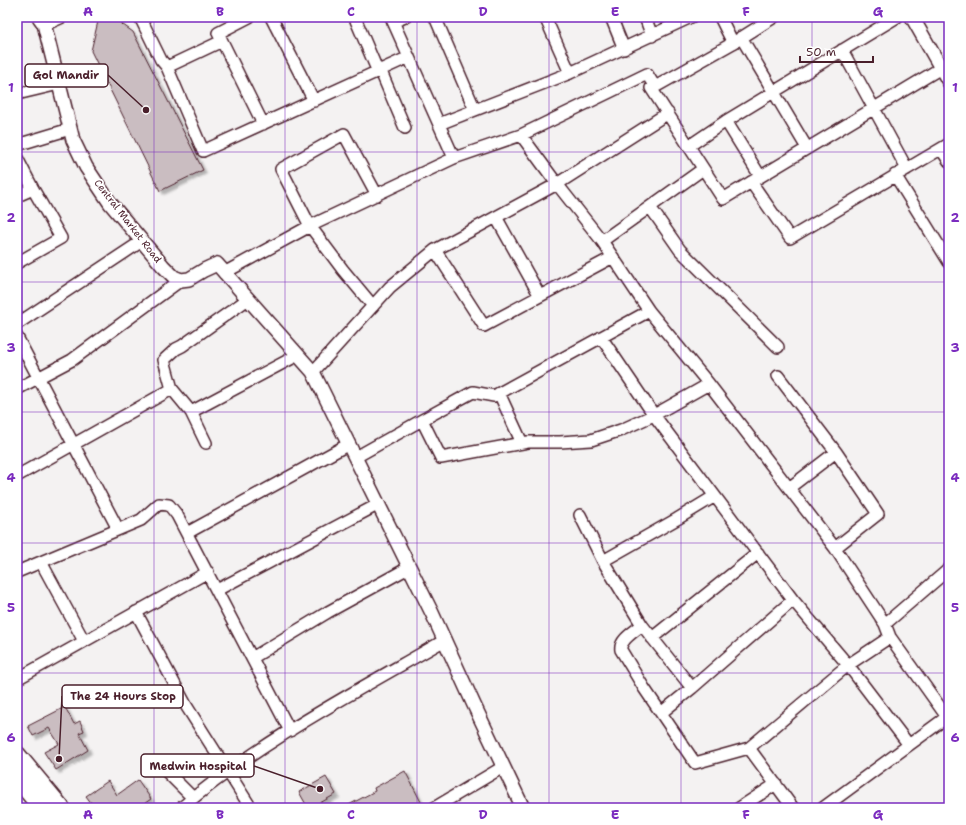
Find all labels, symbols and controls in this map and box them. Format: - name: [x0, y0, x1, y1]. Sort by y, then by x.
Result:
- text: A: [83, 3, 93, 20]
- text: B: [216, 3, 224, 20]
- text: C: [347, 3, 355, 20]
- text: D: [478, 3, 488, 20]
- text: E: [611, 3, 620, 20]
- text: F: [742, 3, 750, 20]
- text: G: [873, 3, 884, 20]
- scale bar: [800, 38, 873, 64]
- text: 50 m: [806, 44, 836, 60]
- callout: Gol Mandir: [25, 64, 108, 87]
- text: Gol Mandir: [33, 68, 99, 83]
- text: 1: [8, 79, 14, 96]
- text: 1: [952, 79, 958, 96]
- street label: Central Market Road: [91, 177, 165, 266]
- text: 2: [6, 209, 16, 226]
- text: 2: [950, 209, 960, 226]
- text: 3: [6, 339, 16, 356]
- text: 3: [950, 339, 960, 356]
- text: 4: [6, 469, 16, 486]
- text: 4: [950, 469, 960, 486]
- text: 5: [7, 599, 15, 616]
- text: 5: [951, 599, 959, 616]
- callout: The 24 Hours Stop: [62, 685, 183, 708]
- text: The 24 Hours Stop: [70, 689, 176, 704]
- text: 6: [6, 729, 16, 746]
- text: 6: [950, 729, 960, 746]
- callout: Medwin Hospital: [141, 754, 254, 777]
- text: Medwin Hospital: [149, 759, 247, 774]
- text: A: [83, 806, 93, 823]
- text: B: [216, 806, 224, 823]
- text: C: [347, 806, 355, 823]
- text: D: [478, 806, 488, 823]
- text: E: [611, 806, 620, 823]
- text: F: [742, 806, 750, 823]
- text: G: [873, 806, 884, 823]

